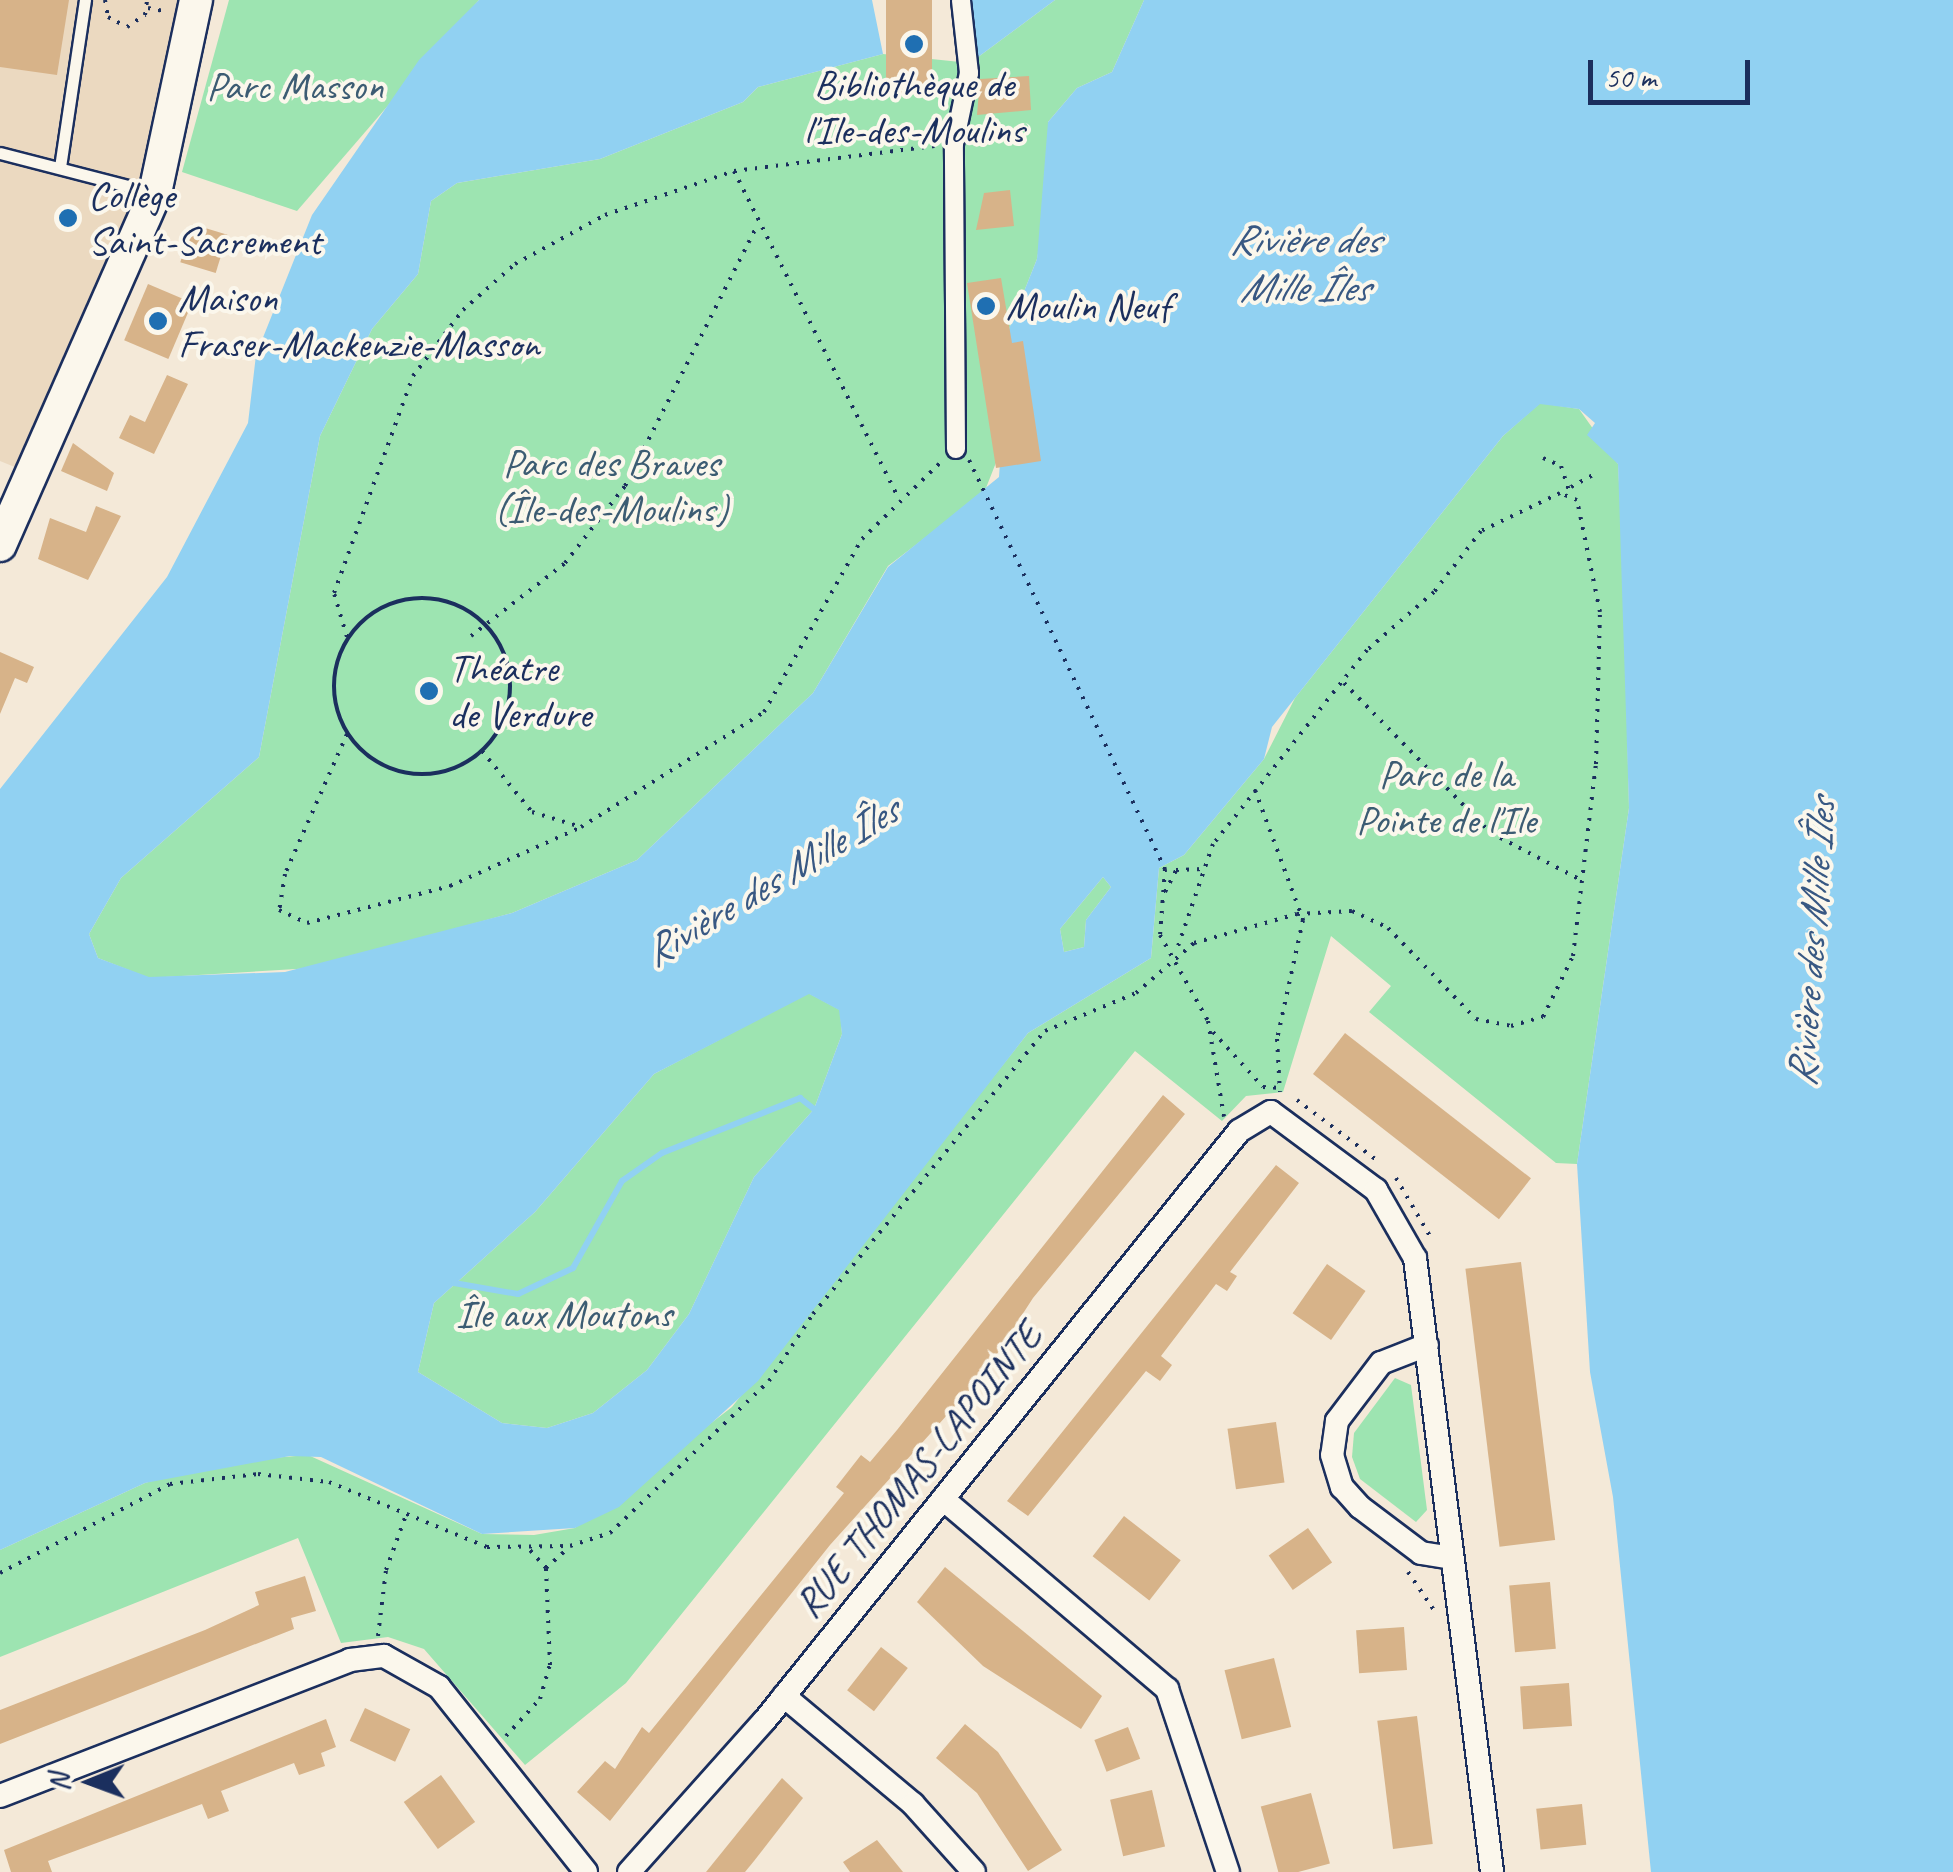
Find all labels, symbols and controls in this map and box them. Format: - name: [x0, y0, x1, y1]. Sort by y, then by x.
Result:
- marker: Bibliothèque de l'Ile-des-Moulins: [903, 33, 925, 55]
- scale bar: [1593, 40, 1756, 102]
- text: 50 m: [1605, 58, 1656, 96]
- place label: Bibliothèque de l'Ile-des-Moulins: [804, 60, 1024, 154]
- park label: Parc Masson: [206, 62, 384, 110]
- place label: Collège Saint-Sacrement: [88, 171, 321, 265]
- marker: Collège Saint-Sacrement: [57, 207, 79, 229]
- water label: Rivière des Mille Îles: [1229, 215, 1379, 314]
- place label: Maison Fraser-Mackenzie-Masson: [178, 274, 539, 368]
- place label: Moulin Neuf: [1006, 282, 1169, 330]
- marker: Moulin Neuf: [975, 295, 997, 317]
- marker: Maison Fraser-Mackenzie-Masson: [147, 310, 169, 332]
- park label: Parc des Braves (Île-des-Moulins): [494, 439, 728, 533]
- place label: Théatre de Verdure: [449, 644, 591, 738]
- marker: Théatre de Verdure: [418, 680, 440, 702]
- park label: Parc de la Pointe de l'Ile: [1356, 750, 1536, 844]
- water label: Rivière des Mille Îles: [635, 786, 907, 978]
- water label: Rivière des Mille Îles: [1777, 797, 1847, 1089]
- park label: Île aux Moutons: [455, 1290, 673, 1338]
- street label: RUE THOMAS-LAPOINTE: [784, 1313, 1052, 1627]
- north arrow: [40, 1732, 140, 1832]
- text: N: [42, 1774, 77, 1792]

